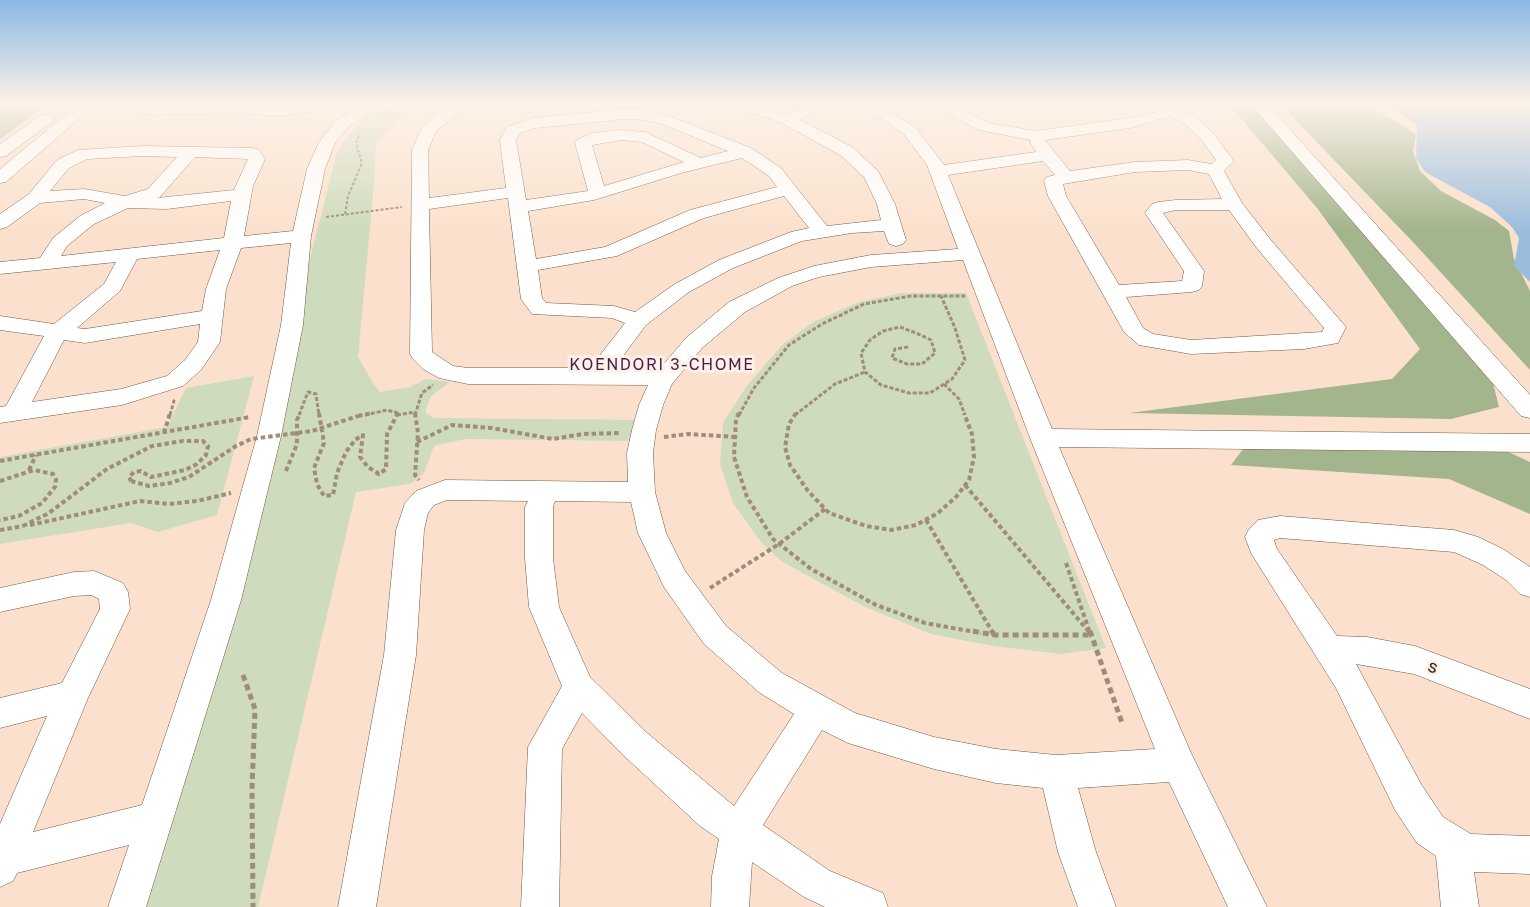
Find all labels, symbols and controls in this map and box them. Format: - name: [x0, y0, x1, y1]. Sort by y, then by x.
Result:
- district label: KOENDORI 3-CHOME: [569, 355, 755, 375]
- street label: s: [1425, 655, 1441, 679]

